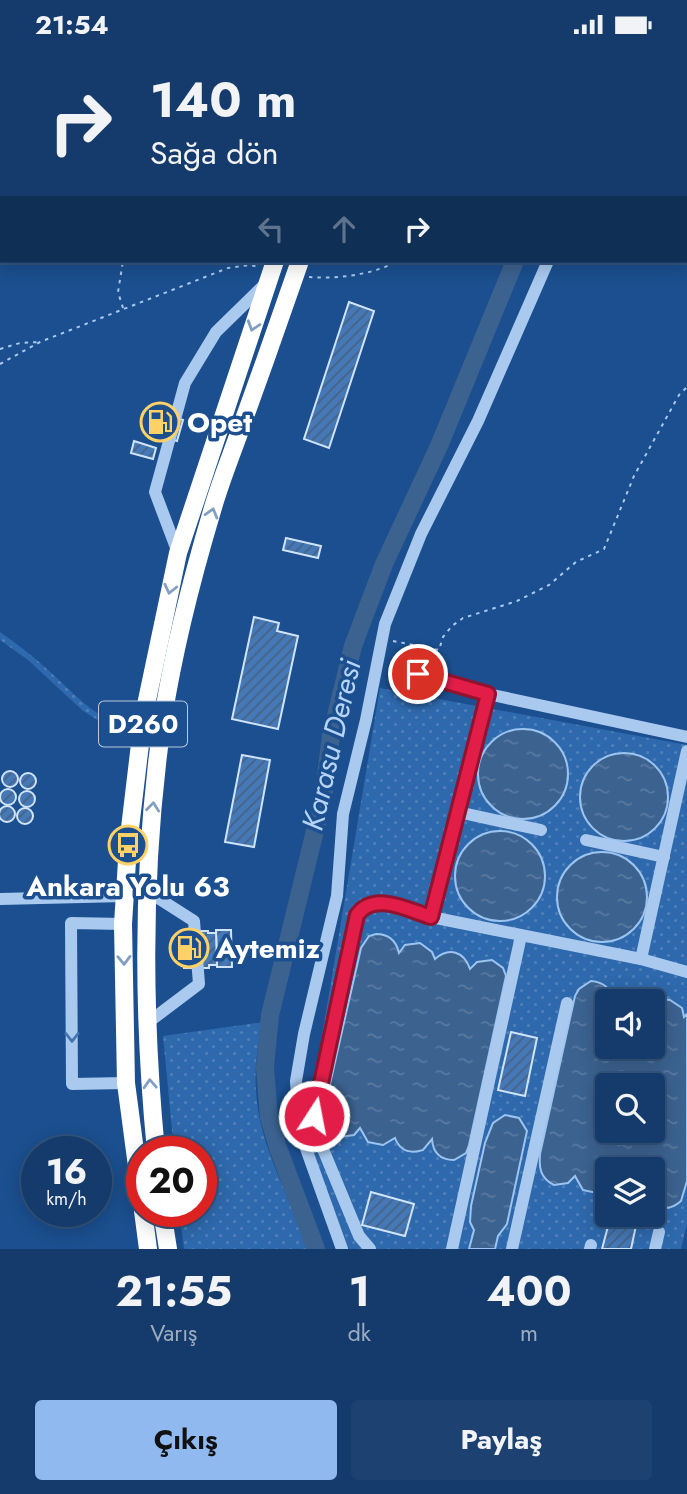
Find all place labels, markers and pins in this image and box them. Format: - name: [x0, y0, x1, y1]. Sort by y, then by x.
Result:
- fuel station icon: Opet: [139, 401, 181, 443]
- place label: Opet: [187, 402, 252, 443]
- pin: [388, 644, 448, 704]
- bus stop icon: Ankara Yolu 63: [107, 824, 149, 866]
- place label: Ankara Yolu 63: [25, 866, 230, 907]
- fuel station icon: Aytemiz: [168, 927, 210, 969]
- place label: Aytemiz: [215, 928, 320, 969]

